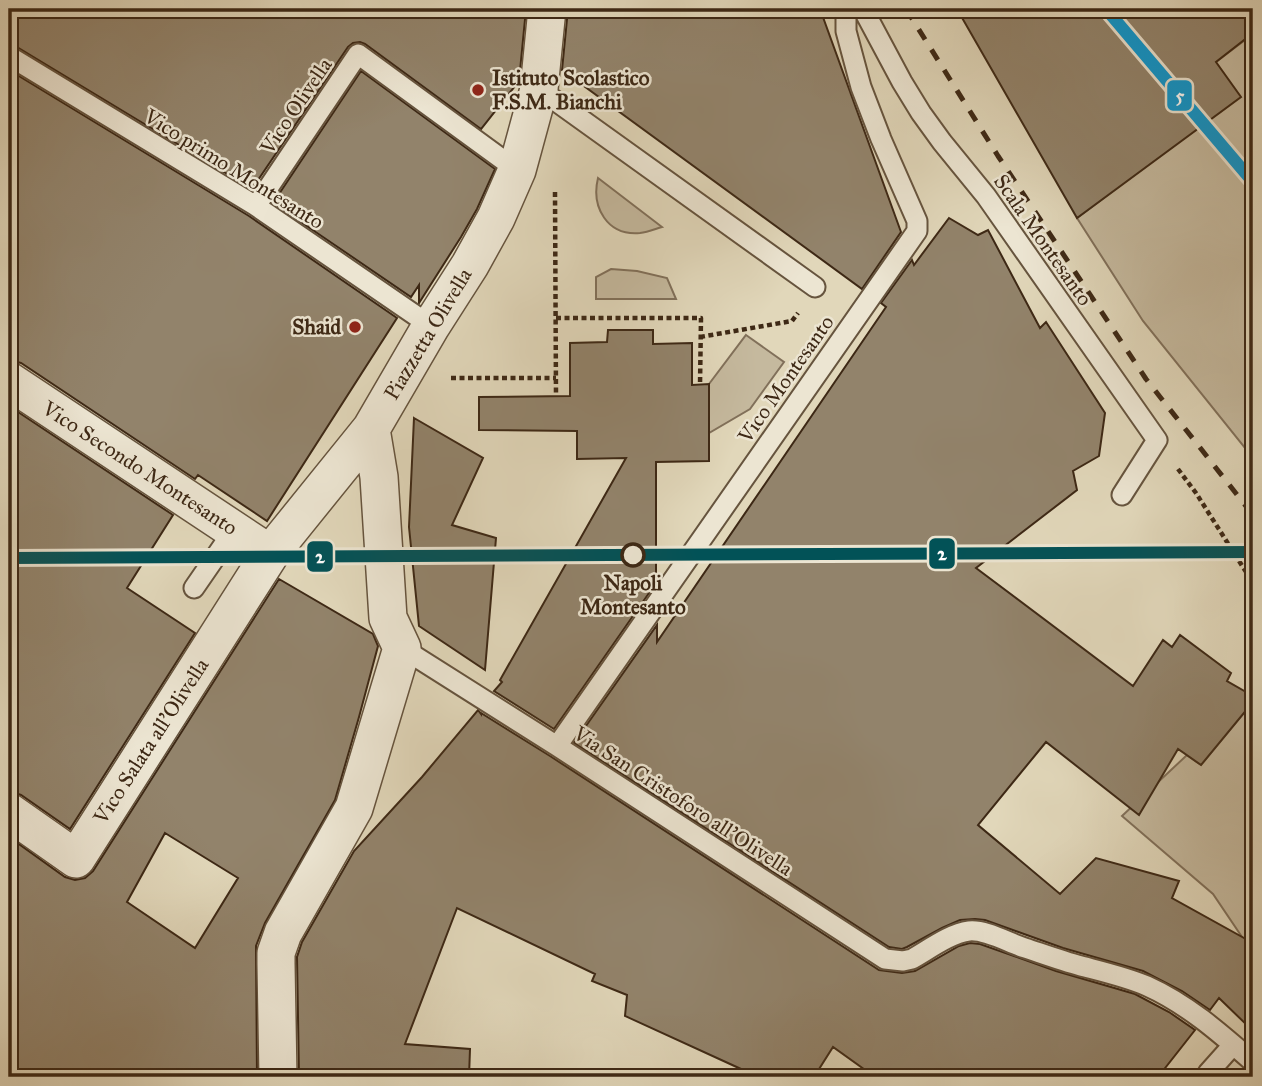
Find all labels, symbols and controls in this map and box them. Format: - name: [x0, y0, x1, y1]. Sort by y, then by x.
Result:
- street label: Vico Olivella: [254, 53, 338, 160]
- place label: Istituto Scolastico F.S.M. Bianchi: [492, 65, 650, 115]
- line badge: 5: [1166, 79, 1193, 112]
- marker: Istituto Scolastico F.S.M. Bianchi: [470, 82, 486, 98]
- text: 5: [1176, 84, 1185, 107]
- street label: Vico primo Montesanto: [139, 103, 329, 235]
- street label: Scala Montesanto: [988, 169, 1098, 311]
- street label: Piazzetta Olivella: [378, 263, 478, 405]
- street label: Vico Montesanto: [732, 310, 840, 449]
- place label: Shaid: [292, 314, 341, 340]
- marker: Shaid: [347, 319, 363, 335]
- street label: Vico Secondo Montesanto: [37, 395, 243, 541]
- line badge: 2: [928, 537, 956, 570]
- line badge: 2: [306, 540, 334, 573]
- text: 2: [937, 542, 947, 565]
- marker: Napoli Montesanto: [621, 543, 645, 567]
- text: 2: [315, 545, 325, 568]
- place label: Napoli Montesanto: [580, 570, 686, 620]
- street label: Vico Salata all'Olivella: [87, 653, 214, 830]
- street label: Via San Cristoforo all'Olivella: [568, 720, 798, 882]

